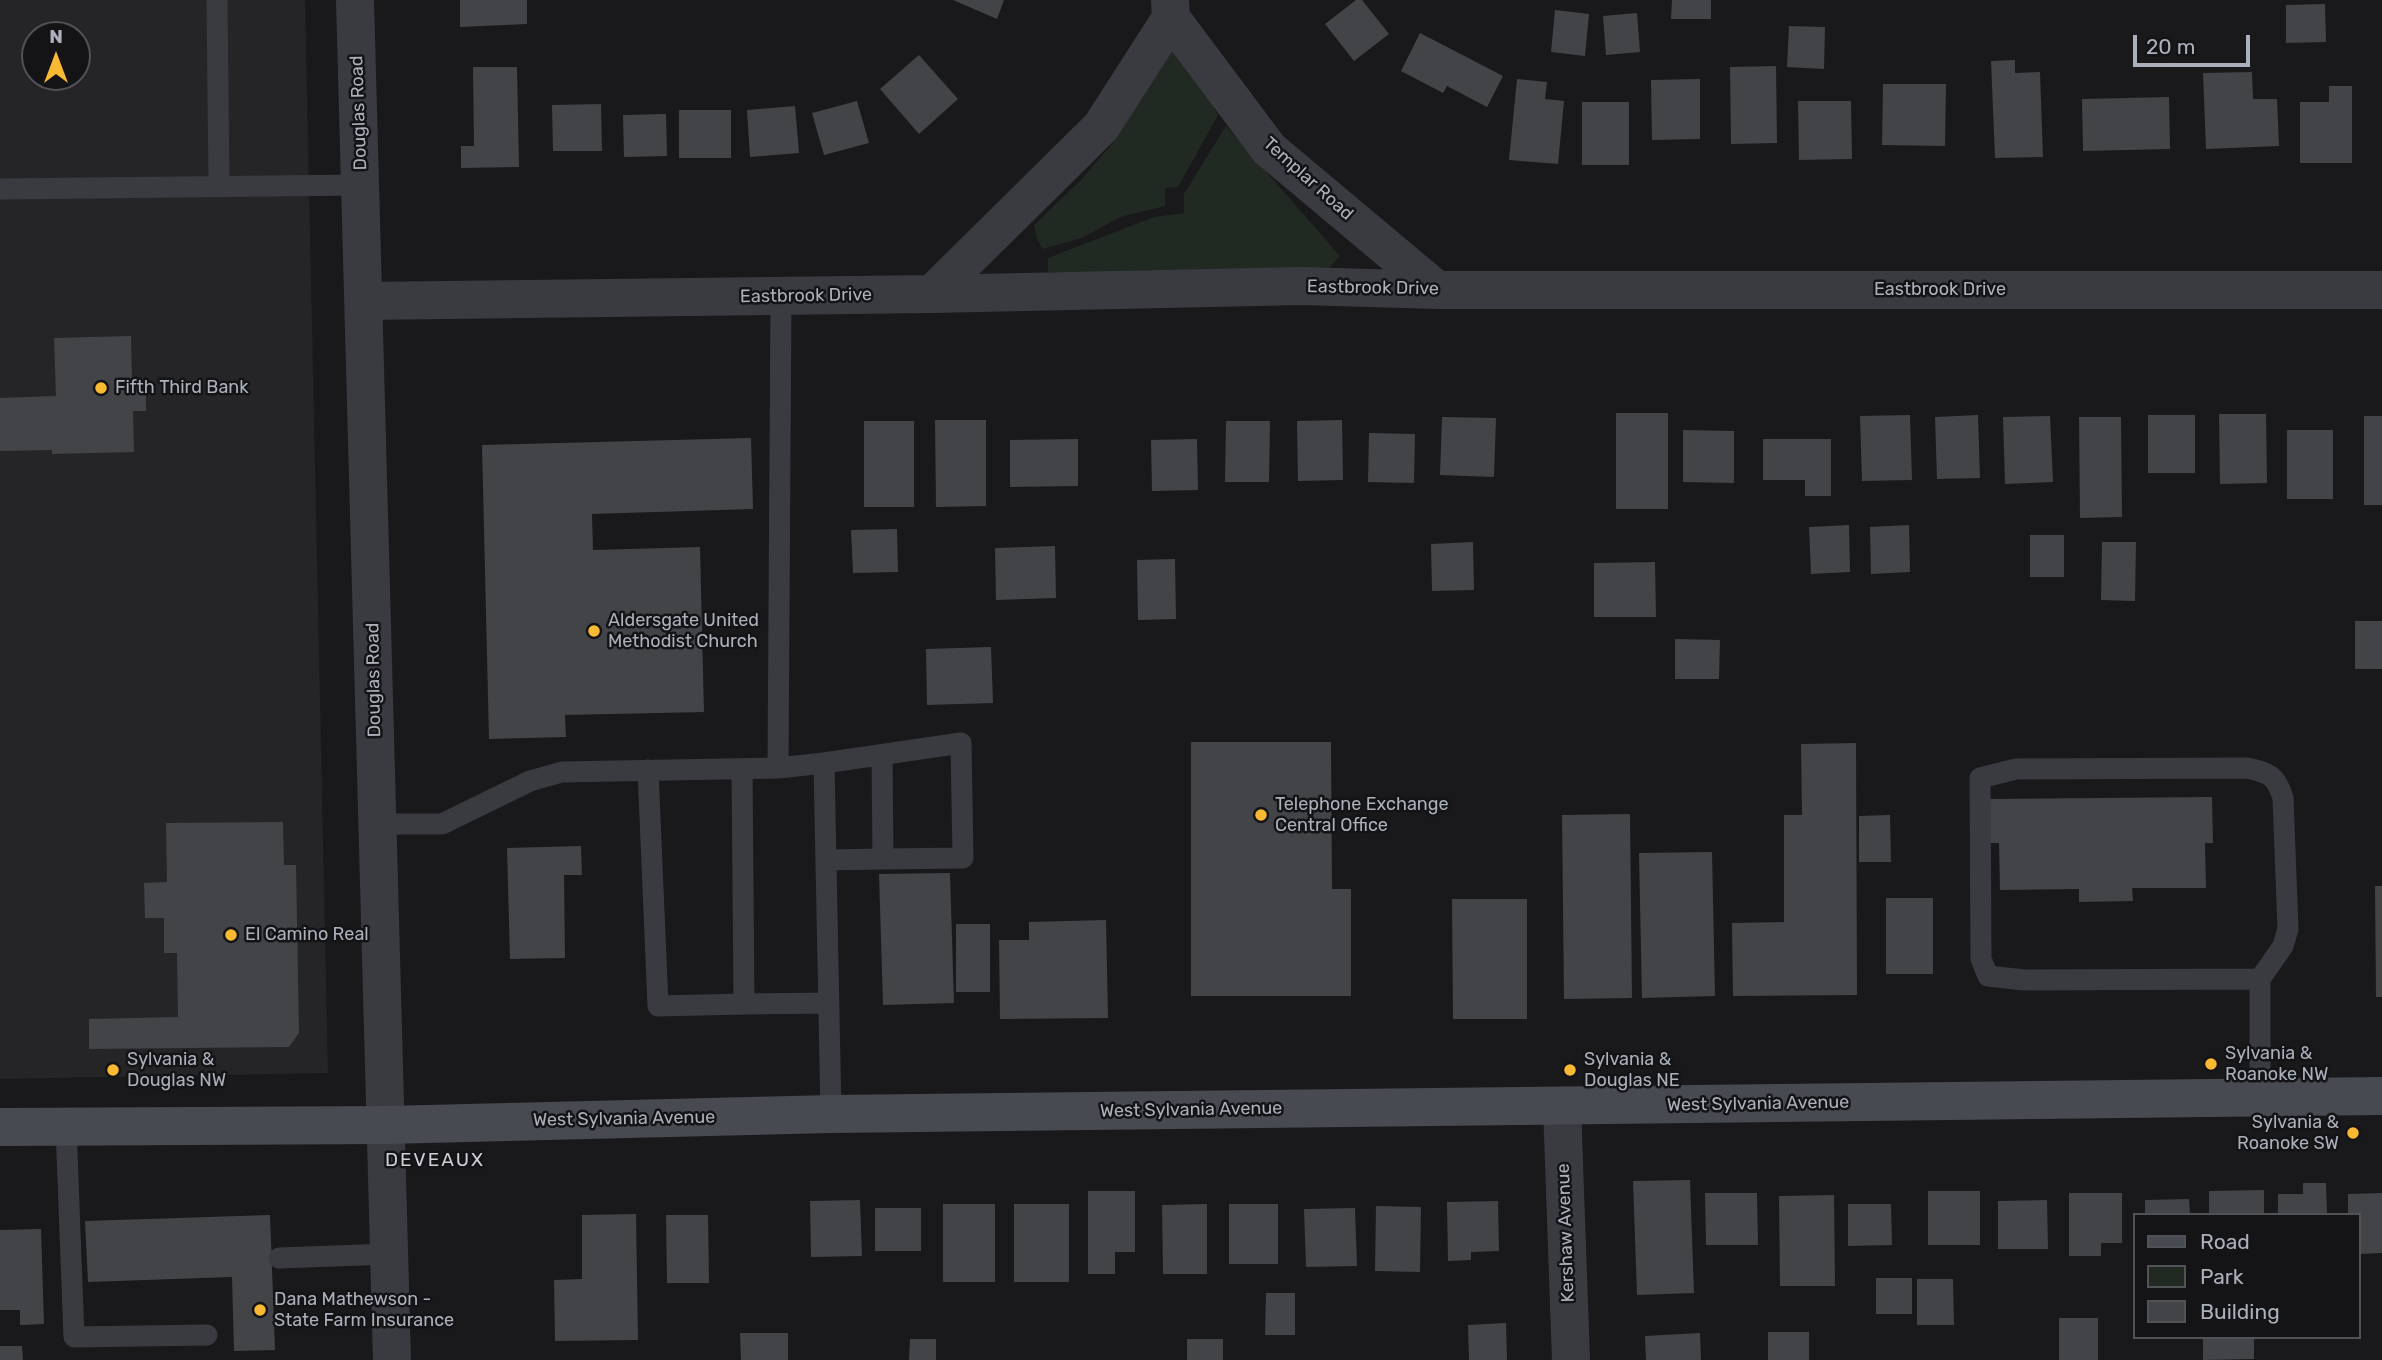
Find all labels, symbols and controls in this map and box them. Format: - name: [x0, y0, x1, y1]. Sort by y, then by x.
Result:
- north arrow: [21, 21, 91, 91]
- scale bar: [2137, 21, 2254, 65]
- text: N: [49, 25, 63, 48]
- text: 20 m: [2146, 34, 2195, 59]
- street label: Douglas Road: [346, 55, 372, 171]
- street label: Templar Road: [1259, 133, 1357, 225]
- street label: Eastbrook Drive: [1307, 276, 1439, 300]
- street label: Eastbrook Drive: [1874, 279, 2006, 301]
- street label: Eastbrook Drive: [740, 284, 872, 308]
- place label: Fifth Third Bank: [115, 377, 249, 399]
- marker: Fifth Third Bank: [93, 380, 109, 396]
- place label: Aldersgate United Methodist Church: [608, 610, 759, 652]
- street label: Douglas Road: [362, 622, 386, 738]
- marker: Aldersgate United Methodist Church: [586, 623, 602, 639]
- place label: Telephone Exchange Central Office: [1275, 794, 1449, 836]
- marker: Telephone Exchange Central Office: [1253, 807, 1269, 823]
- place label: El Camino Real: [245, 924, 369, 946]
- marker: El Camino Real: [223, 927, 239, 943]
- place label: Sylvania & Roanoke NW: [2225, 1043, 2328, 1086]
- place label: Sylvania & Douglas NW: [127, 1049, 226, 1092]
- place label: Sylvania & Douglas NE: [1584, 1049, 1680, 1092]
- marker: Sylvania & Roanoke NW: [2203, 1056, 2219, 1072]
- marker: Sylvania & Douglas NW: [105, 1062, 121, 1078]
- marker: Sylvania & Douglas NE: [1562, 1062, 1578, 1078]
- street label: West Sylvania Avenue: [1667, 1092, 1849, 1116]
- street label: West Sylvania Avenue: [1100, 1098, 1282, 1122]
- street label: West Sylvania Avenue: [533, 1107, 715, 1131]
- place label: Sylvania & Roanoke SW: [2237, 1112, 2339, 1154]
- marker: Sylvania & Roanoke SW: [2345, 1125, 2361, 1141]
- district label: DEVEAUX: [386, 1150, 484, 1172]
- street label: Kershaw Avenue: [1553, 1163, 1579, 1303]
- legend: [2134, 1213, 2361, 1339]
- text: Road: [2200, 1229, 2250, 1254]
- text: Park: [2200, 1264, 2244, 1289]
- place label: Dana Mathewson - State Farm Insurance: [274, 1289, 454, 1332]
- text: Building: [2200, 1299, 2280, 1324]
- marker: Dana Mathewson - State Farm Insurance: [252, 1302, 268, 1318]

